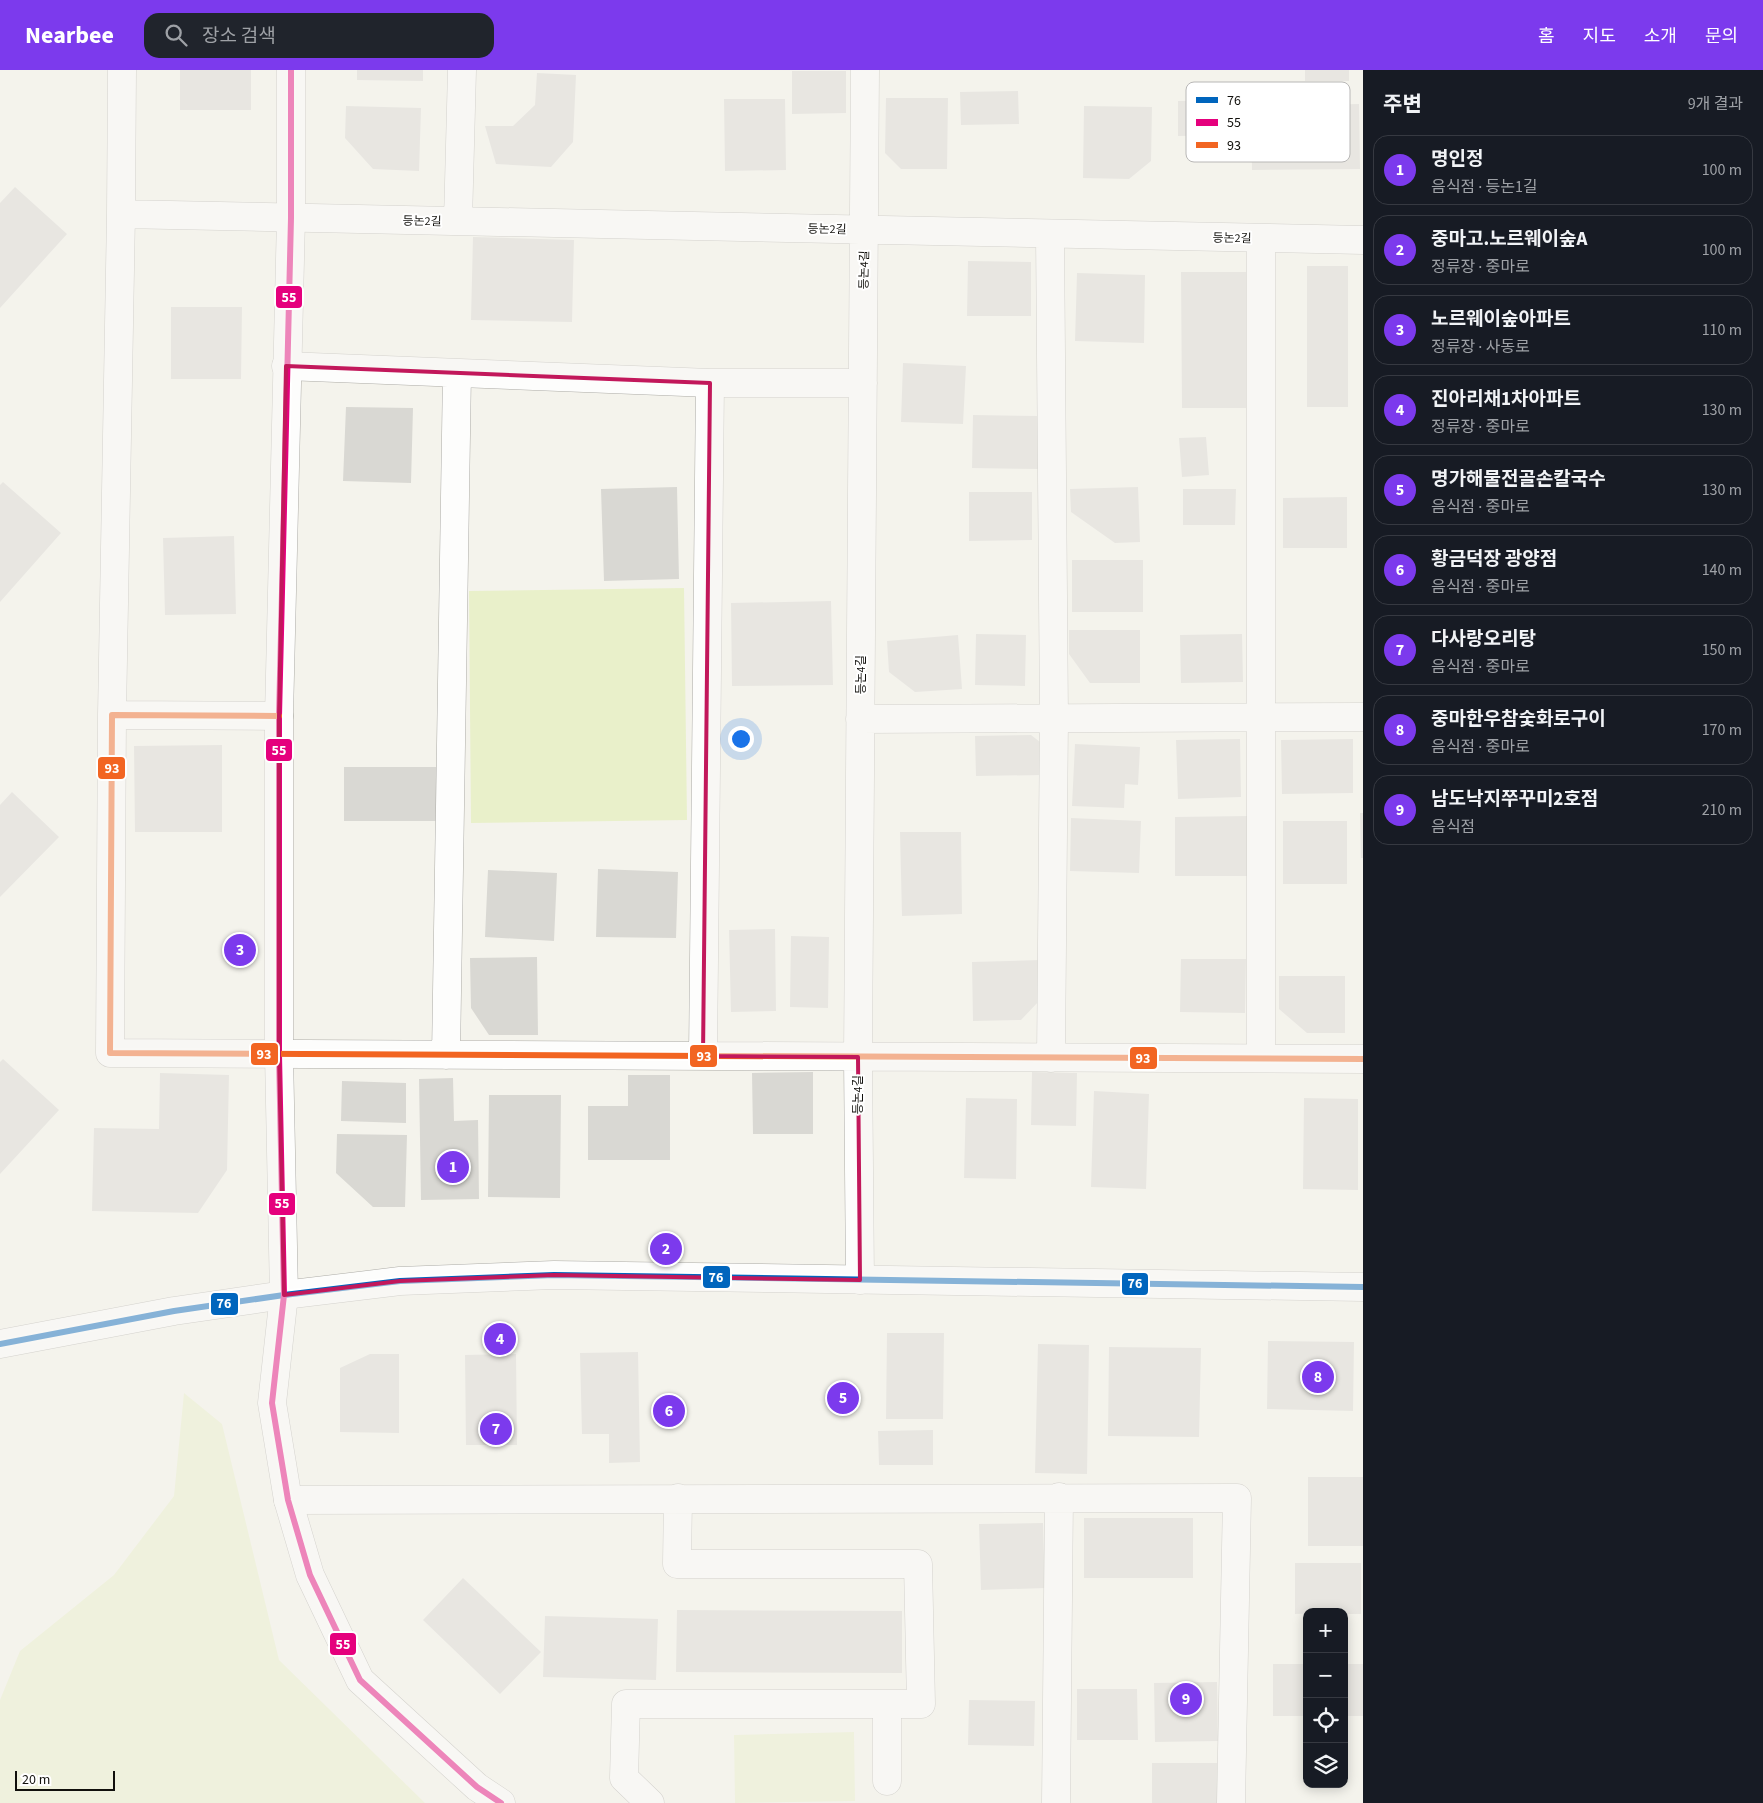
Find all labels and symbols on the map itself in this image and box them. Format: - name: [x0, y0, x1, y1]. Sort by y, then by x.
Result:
- legend: [1186, 82, 1350, 162]
- text: 76: [1227, 91, 1241, 111]
- text: 55: [1227, 113, 1241, 133]
- text: 93: [1227, 136, 1241, 156]
- street label: 등논2길: [402, 213, 442, 230]
- street label: 등논2길: [807, 221, 847, 238]
- street label: 등논2길: [1212, 230, 1252, 247]
- street label: 등논4길: [856, 250, 873, 290]
- line badge: 55: [275, 285, 303, 309]
- text: 55: [282, 288, 296, 308]
- street label: 등논4길: [853, 655, 870, 695]
- your location: [728, 726, 754, 752]
- line badge: 55: [265, 738, 293, 762]
- text: 55: [272, 741, 286, 761]
- line badge: 93: [97, 756, 126, 780]
- text: 93: [105, 759, 119, 779]
- pin: 3: [224, 931, 256, 969]
- line badge: 93: [250, 1042, 279, 1066]
- line badge: 93: [689, 1044, 718, 1068]
- text: 93: [257, 1045, 271, 1065]
- line badge: 93: [1129, 1046, 1158, 1070]
- text: 93: [697, 1047, 711, 1067]
- text: 93: [1136, 1049, 1150, 1069]
- street label: 등논4길: [850, 1075, 867, 1115]
- pin: 1: [437, 1148, 469, 1186]
- line badge: 55: [268, 1192, 296, 1216]
- text: 55: [275, 1194, 289, 1214]
- pin: 2: [650, 1230, 682, 1268]
- line badge: 76: [702, 1265, 731, 1289]
- text: 76: [709, 1268, 723, 1288]
- line badge: 76: [1121, 1272, 1149, 1296]
- text: 76: [1128, 1274, 1142, 1294]
- line badge: 76: [210, 1292, 239, 1316]
- text: 76: [217, 1294, 231, 1314]
- pin: 4: [484, 1320, 516, 1358]
- pin: 8: [1302, 1358, 1334, 1396]
- pin: 5: [827, 1379, 859, 1417]
- pin: 6: [653, 1392, 685, 1430]
- pin: 7: [480, 1410, 512, 1448]
- line badge: 55: [329, 1632, 357, 1656]
- text: 55: [336, 1635, 350, 1655]
- pin: 9: [1170, 1680, 1202, 1718]
- scale bar: [15, 1768, 115, 1791]

